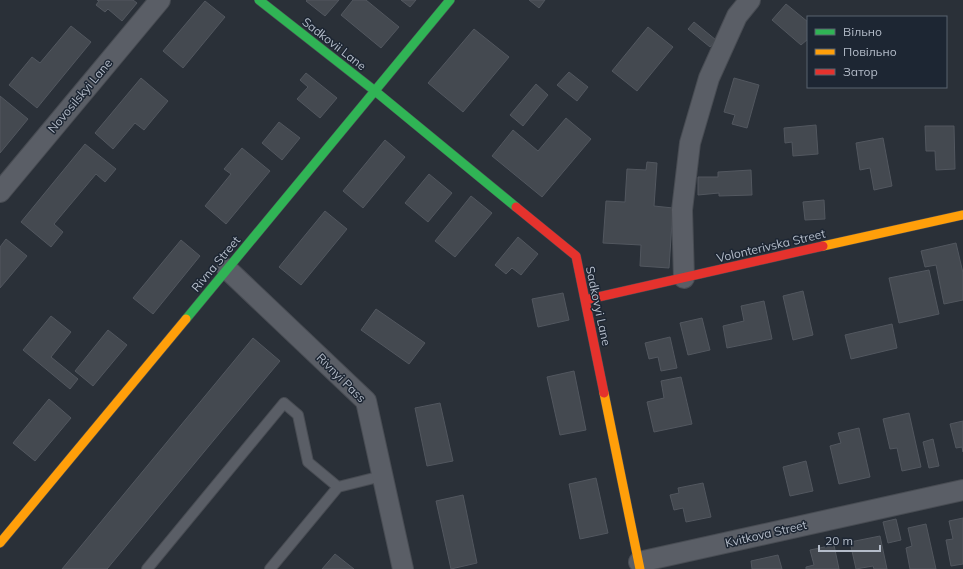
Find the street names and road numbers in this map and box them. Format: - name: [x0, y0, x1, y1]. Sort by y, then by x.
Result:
- street label: Sadkovii Lane: [299, 14, 369, 73]
- street label: Novosilskyi Lane: [44, 56, 115, 136]
- street label: Volonterivska Street: [715, 226, 827, 265]
- street label: Rivna Street: [188, 233, 243, 295]
- street label: Sadkovyi Lane: [583, 265, 614, 347]
- street label: Rivnyi Pass: [314, 350, 369, 405]
- street label: Kvitkova Street: [724, 517, 808, 550]

